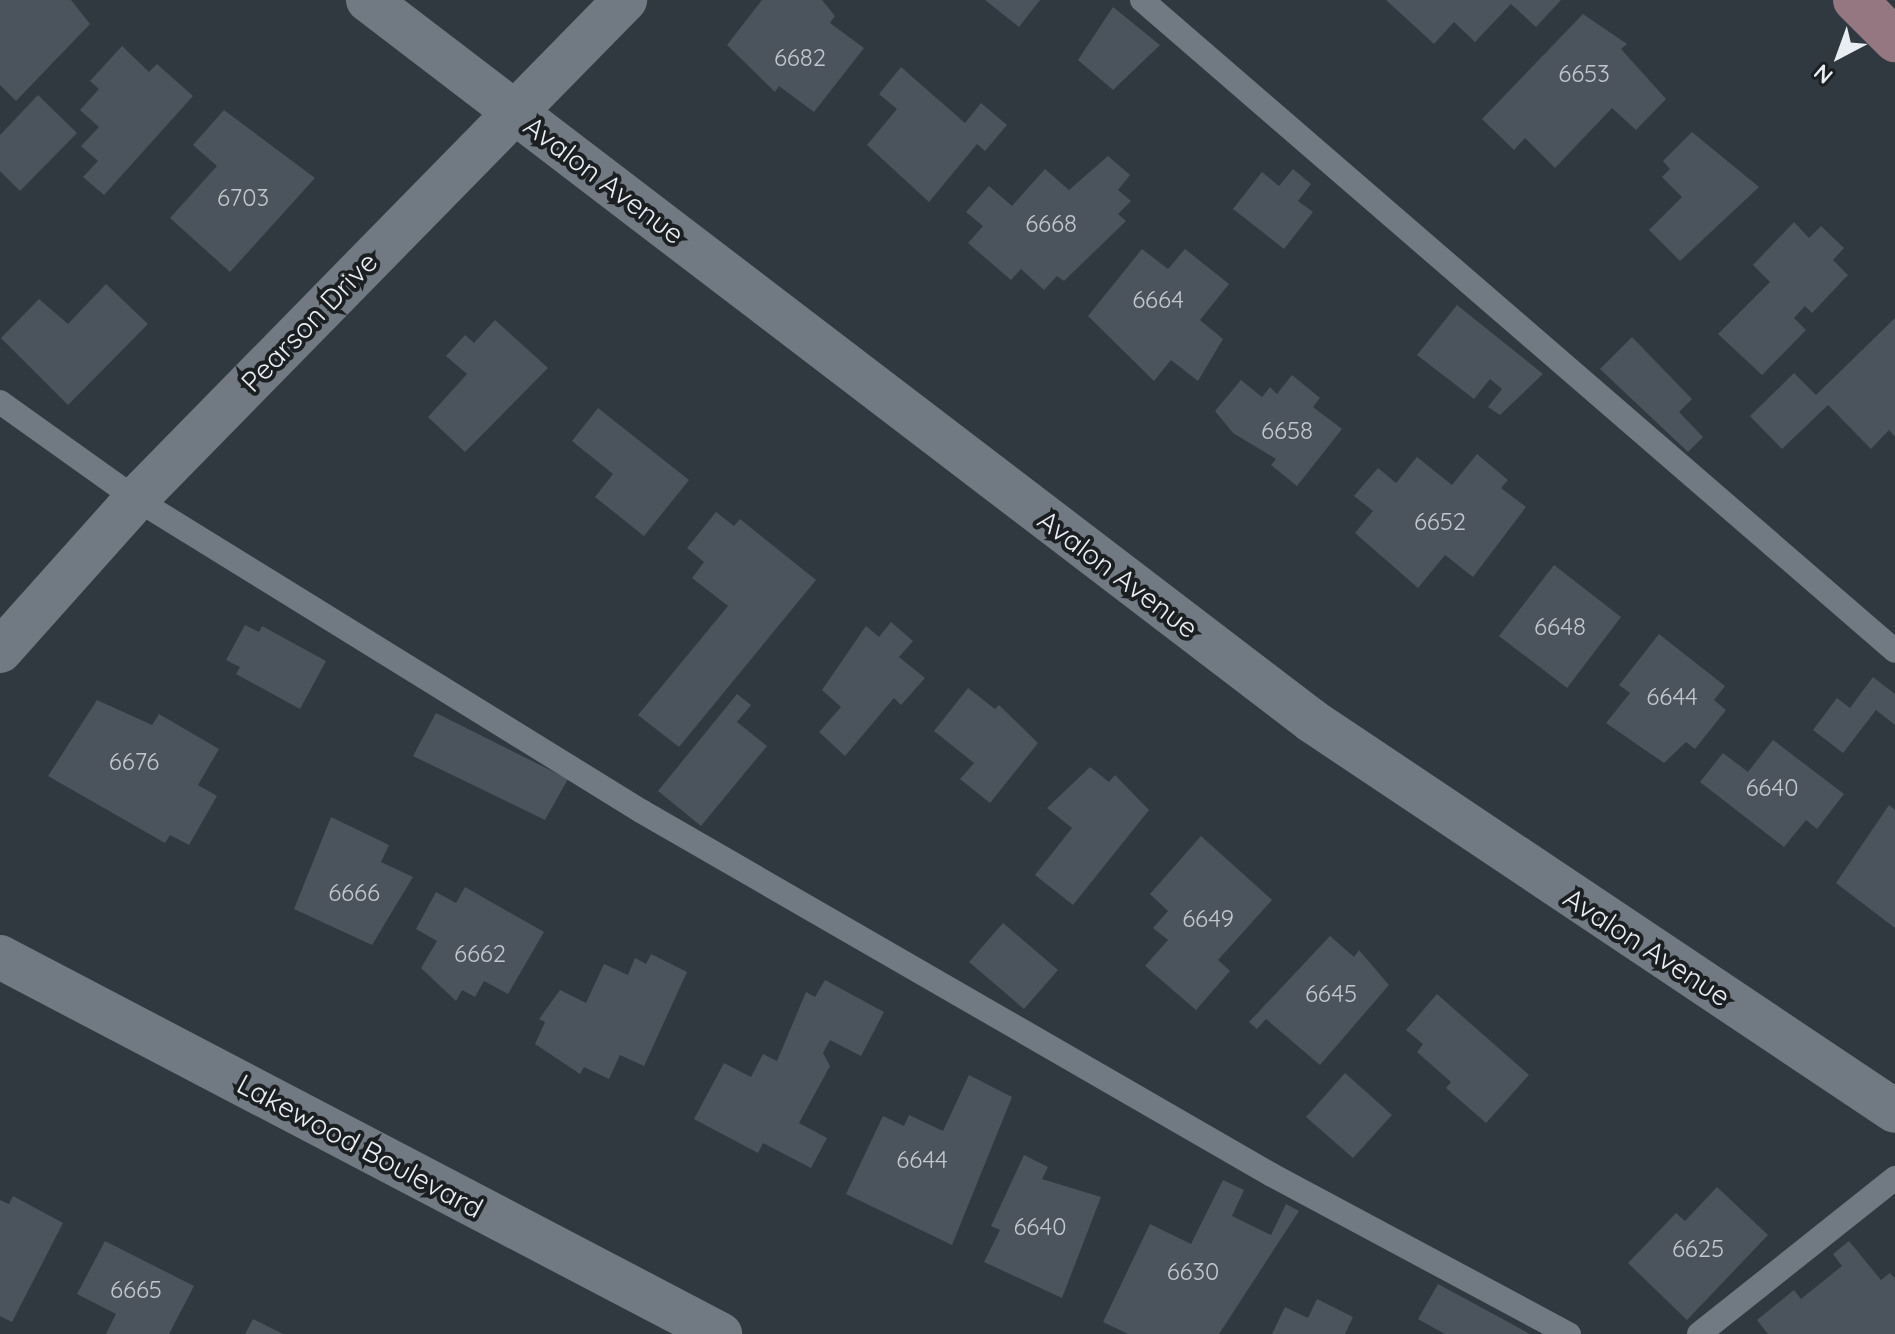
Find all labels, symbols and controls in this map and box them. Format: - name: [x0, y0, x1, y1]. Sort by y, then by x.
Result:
- north arrow: [1799, 16, 1879, 96]
- house number: 6682: [774, 44, 826, 72]
- text: N: [1808, 58, 1839, 90]
- house number: 6653: [1558, 60, 1610, 88]
- street label: Avalon Avenue: [517, 109, 691, 251]
- house number: 6703: [217, 184, 269, 212]
- house number: 6668: [1025, 210, 1077, 238]
- street label: Pearson Drive: [234, 245, 384, 399]
- house number: 6664: [1132, 286, 1184, 314]
- house number: 6658: [1261, 417, 1313, 445]
- street label: Avalon Avenue: [1031, 503, 1205, 645]
- house number: 6652: [1414, 508, 1466, 536]
- house number: 6648: [1534, 613, 1586, 641]
- house number: 6644: [1646, 683, 1698, 711]
- house number: 6676: [109, 748, 159, 776]
- house number: 6640: [1745, 774, 1799, 802]
- house number: 6666: [328, 879, 380, 907]
- street label: Avalon Avenue: [1557, 881, 1737, 1013]
- house number: 6649: [1182, 905, 1234, 933]
- house number: 6662: [454, 940, 506, 968]
- house number: 6645: [1305, 980, 1357, 1008]
- street label: Lakewood Boulevard: [231, 1067, 489, 1225]
- house number: 6644: [896, 1146, 948, 1174]
- house number: 6640: [1013, 1213, 1067, 1241]
- house number: 6625: [1672, 1235, 1724, 1263]
- house number: 6630: [1167, 1258, 1219, 1286]
- house number: 6665: [110, 1276, 162, 1304]

